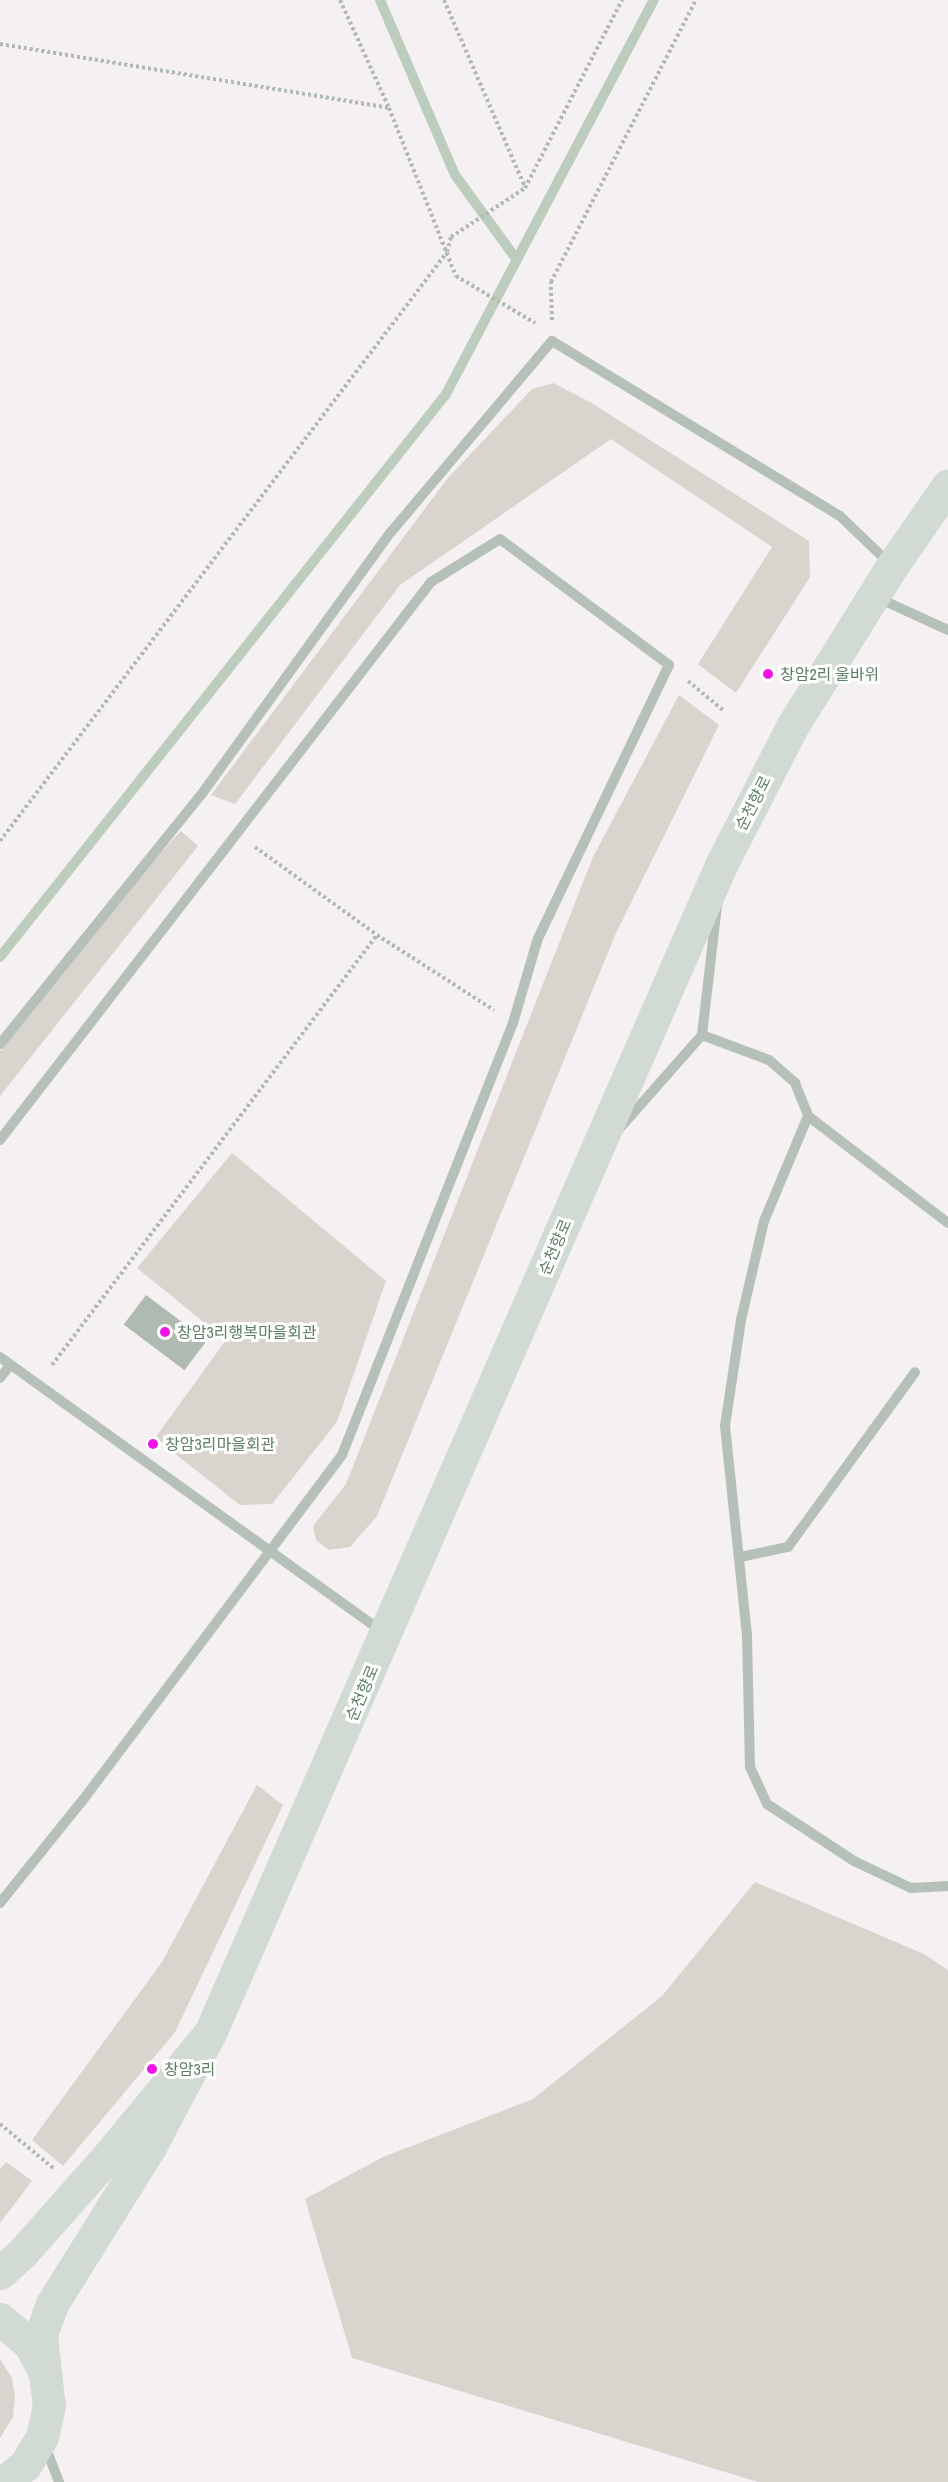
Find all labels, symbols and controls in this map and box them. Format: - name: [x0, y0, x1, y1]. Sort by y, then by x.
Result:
- place label: 창암2리 울바위: [780, 664, 879, 684]
- marker: 창암2리 울바위: [761, 667, 775, 681]
- street label: 순천향로: [731, 772, 775, 834]
- street label: 순천향로: [535, 1216, 575, 1278]
- place label: 창암3리행복마을회관: [177, 1322, 317, 1342]
- marker: 창암3리행복마을회관: [158, 1325, 172, 1339]
- place label: 창암3리마을회관: [165, 1434, 275, 1454]
- marker: 창암3리마을회관: [146, 1437, 160, 1451]
- street label: 순천향로: [342, 1662, 382, 1724]
- place label: 창암3리: [164, 2059, 215, 2079]
- marker: 창암3리: [145, 2062, 159, 2076]

